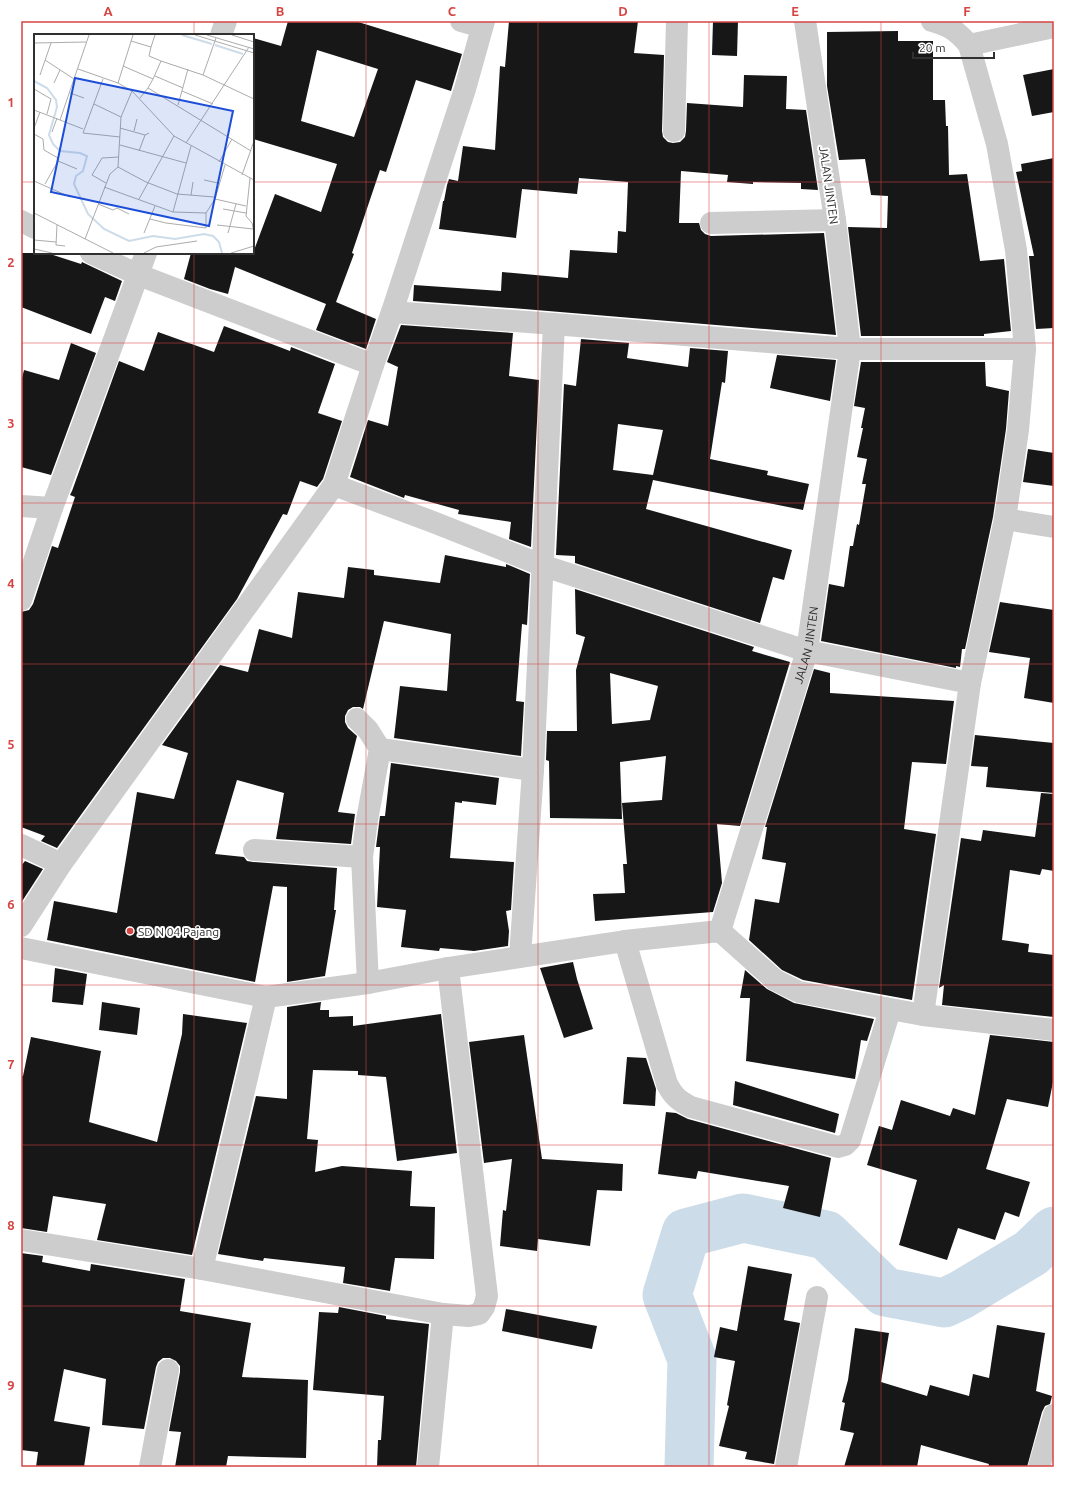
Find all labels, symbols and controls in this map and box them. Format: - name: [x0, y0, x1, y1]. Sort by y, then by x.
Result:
- text: A: [103, 4, 113, 18]
- text: B: [276, 4, 285, 18]
- text: C: [448, 4, 457, 18]
- text: D: [618, 4, 628, 18]
- text: E: [791, 4, 799, 18]
- text: F: [963, 4, 971, 18]
- inset map: [34, 34, 254, 254]
- scale bar: [913, 34, 994, 60]
- text: 20 m: [919, 41, 946, 54]
- text: 1: [7, 95, 15, 109]
- street label: JALAN JINTEN: [817, 145, 841, 225]
- text: 2: [7, 255, 15, 269]
- text: 3: [7, 416, 15, 430]
- text: 4: [7, 576, 15, 590]
- street label: JALAN JINTEN: [791, 605, 820, 685]
- text: 5: [7, 737, 15, 751]
- text: 6: [7, 897, 15, 911]
- place label: SD N 04 Pajang: [138, 925, 219, 938]
- marker: SD N 04 Pajang: [125, 926, 135, 936]
- text: 7: [7, 1057, 15, 1071]
- text: 8: [7, 1218, 15, 1232]
- text: 9: [7, 1378, 15, 1392]

